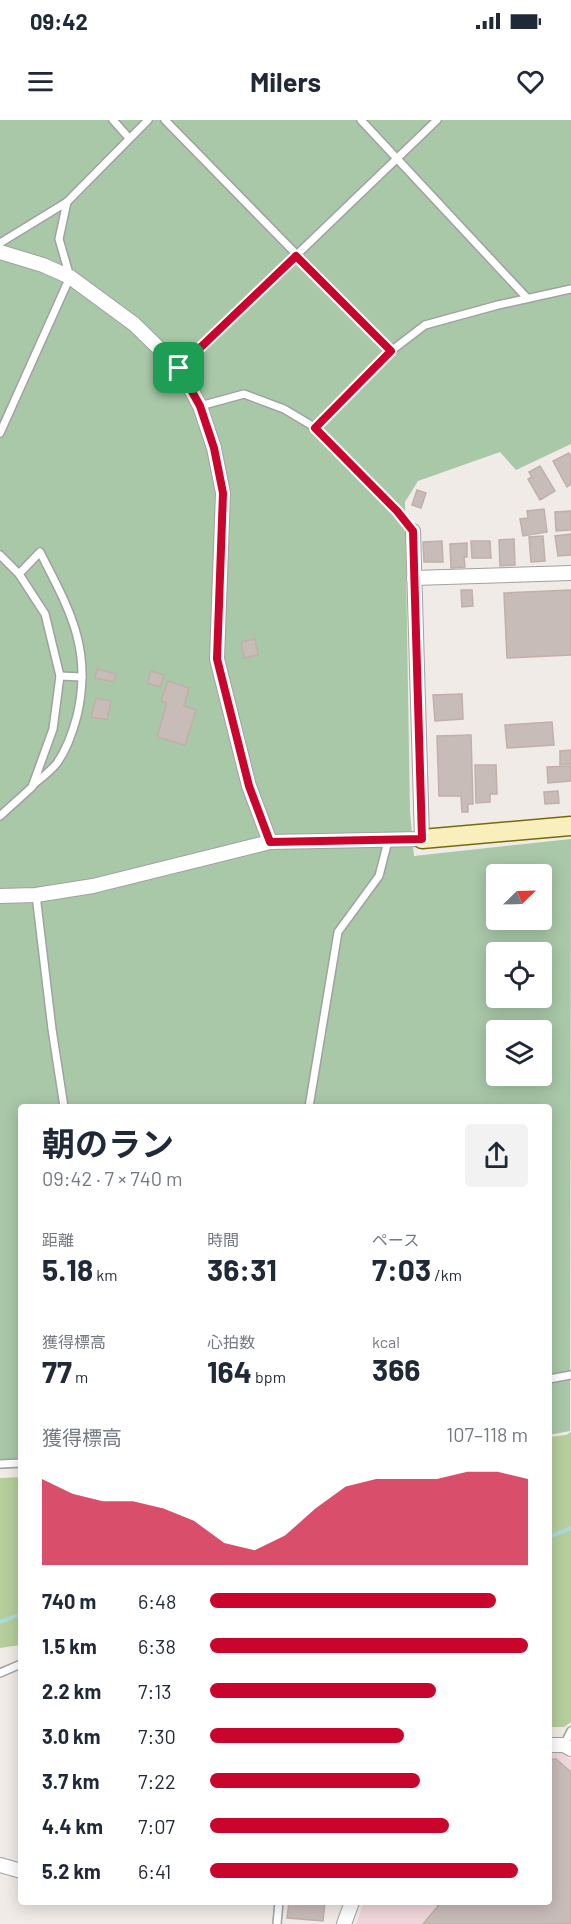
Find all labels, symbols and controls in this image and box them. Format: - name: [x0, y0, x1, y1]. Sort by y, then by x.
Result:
- text: 09:42: [30, 8, 88, 34]
- icon: menu: [24, 65, 57, 98]
- text: Milers: [250, 65, 321, 97]
- icon: heart: [514, 65, 547, 98]
- pin: [153, 342, 204, 393]
- icon: arrive: [162, 351, 195, 384]
- north arrow: [486, 864, 552, 930]
- map controls: [486, 864, 552, 1086]
- button: locate: [486, 942, 552, 1008]
- button: layers: [486, 1020, 552, 1086]
- text: 朝のラン: [42, 1123, 174, 1163]
- button: share: [465, 1124, 528, 1187]
- text: 09:42 · 7 × 740 m: [42, 1166, 183, 1190]
- text: 距離: [42, 1230, 74, 1249]
- text: 時間: [207, 1230, 239, 1249]
- text: ペース: [372, 1230, 419, 1249]
- text: 5.18: [42, 1251, 93, 1287]
- text: 36:31: [207, 1251, 277, 1287]
- text: 7:03: [372, 1251, 431, 1287]
- text: km: [93, 1265, 118, 1284]
- text: /km: [431, 1265, 462, 1284]
- text: 獲得標高: [42, 1332, 106, 1351]
- text: 心拍数: [207, 1332, 255, 1351]
- text: kcal: [372, 1332, 400, 1351]
- text: 366: [372, 1351, 420, 1387]
- text: 77: [42, 1353, 72, 1389]
- text: 164: [207, 1353, 252, 1389]
- text: m: [72, 1367, 88, 1386]
- text: bpm: [252, 1367, 286, 1386]
- text: 107–118 m: [446, 1422, 528, 1446]
- text: 獲得標高: [42, 1425, 122, 1449]
- text: 740 m: [42, 1589, 96, 1613]
- text: 6:48: [138, 1589, 177, 1613]
- text: 1.5 km: [42, 1634, 97, 1658]
- text: 6:38: [138, 1634, 176, 1658]
- text: 2.2 km: [42, 1679, 101, 1703]
- text: 7:13: [138, 1679, 172, 1703]
- text: 3.0 km: [42, 1724, 100, 1748]
- text: 7:30: [138, 1724, 176, 1748]
- text: 3.7 km: [42, 1769, 99, 1793]
- text: 7:22: [138, 1769, 176, 1793]
- text: 4.4 km: [42, 1814, 103, 1838]
- text: 7:07: [138, 1814, 175, 1838]
- text: 5.2 km: [42, 1859, 101, 1883]
- text: 6:41: [138, 1859, 171, 1883]

